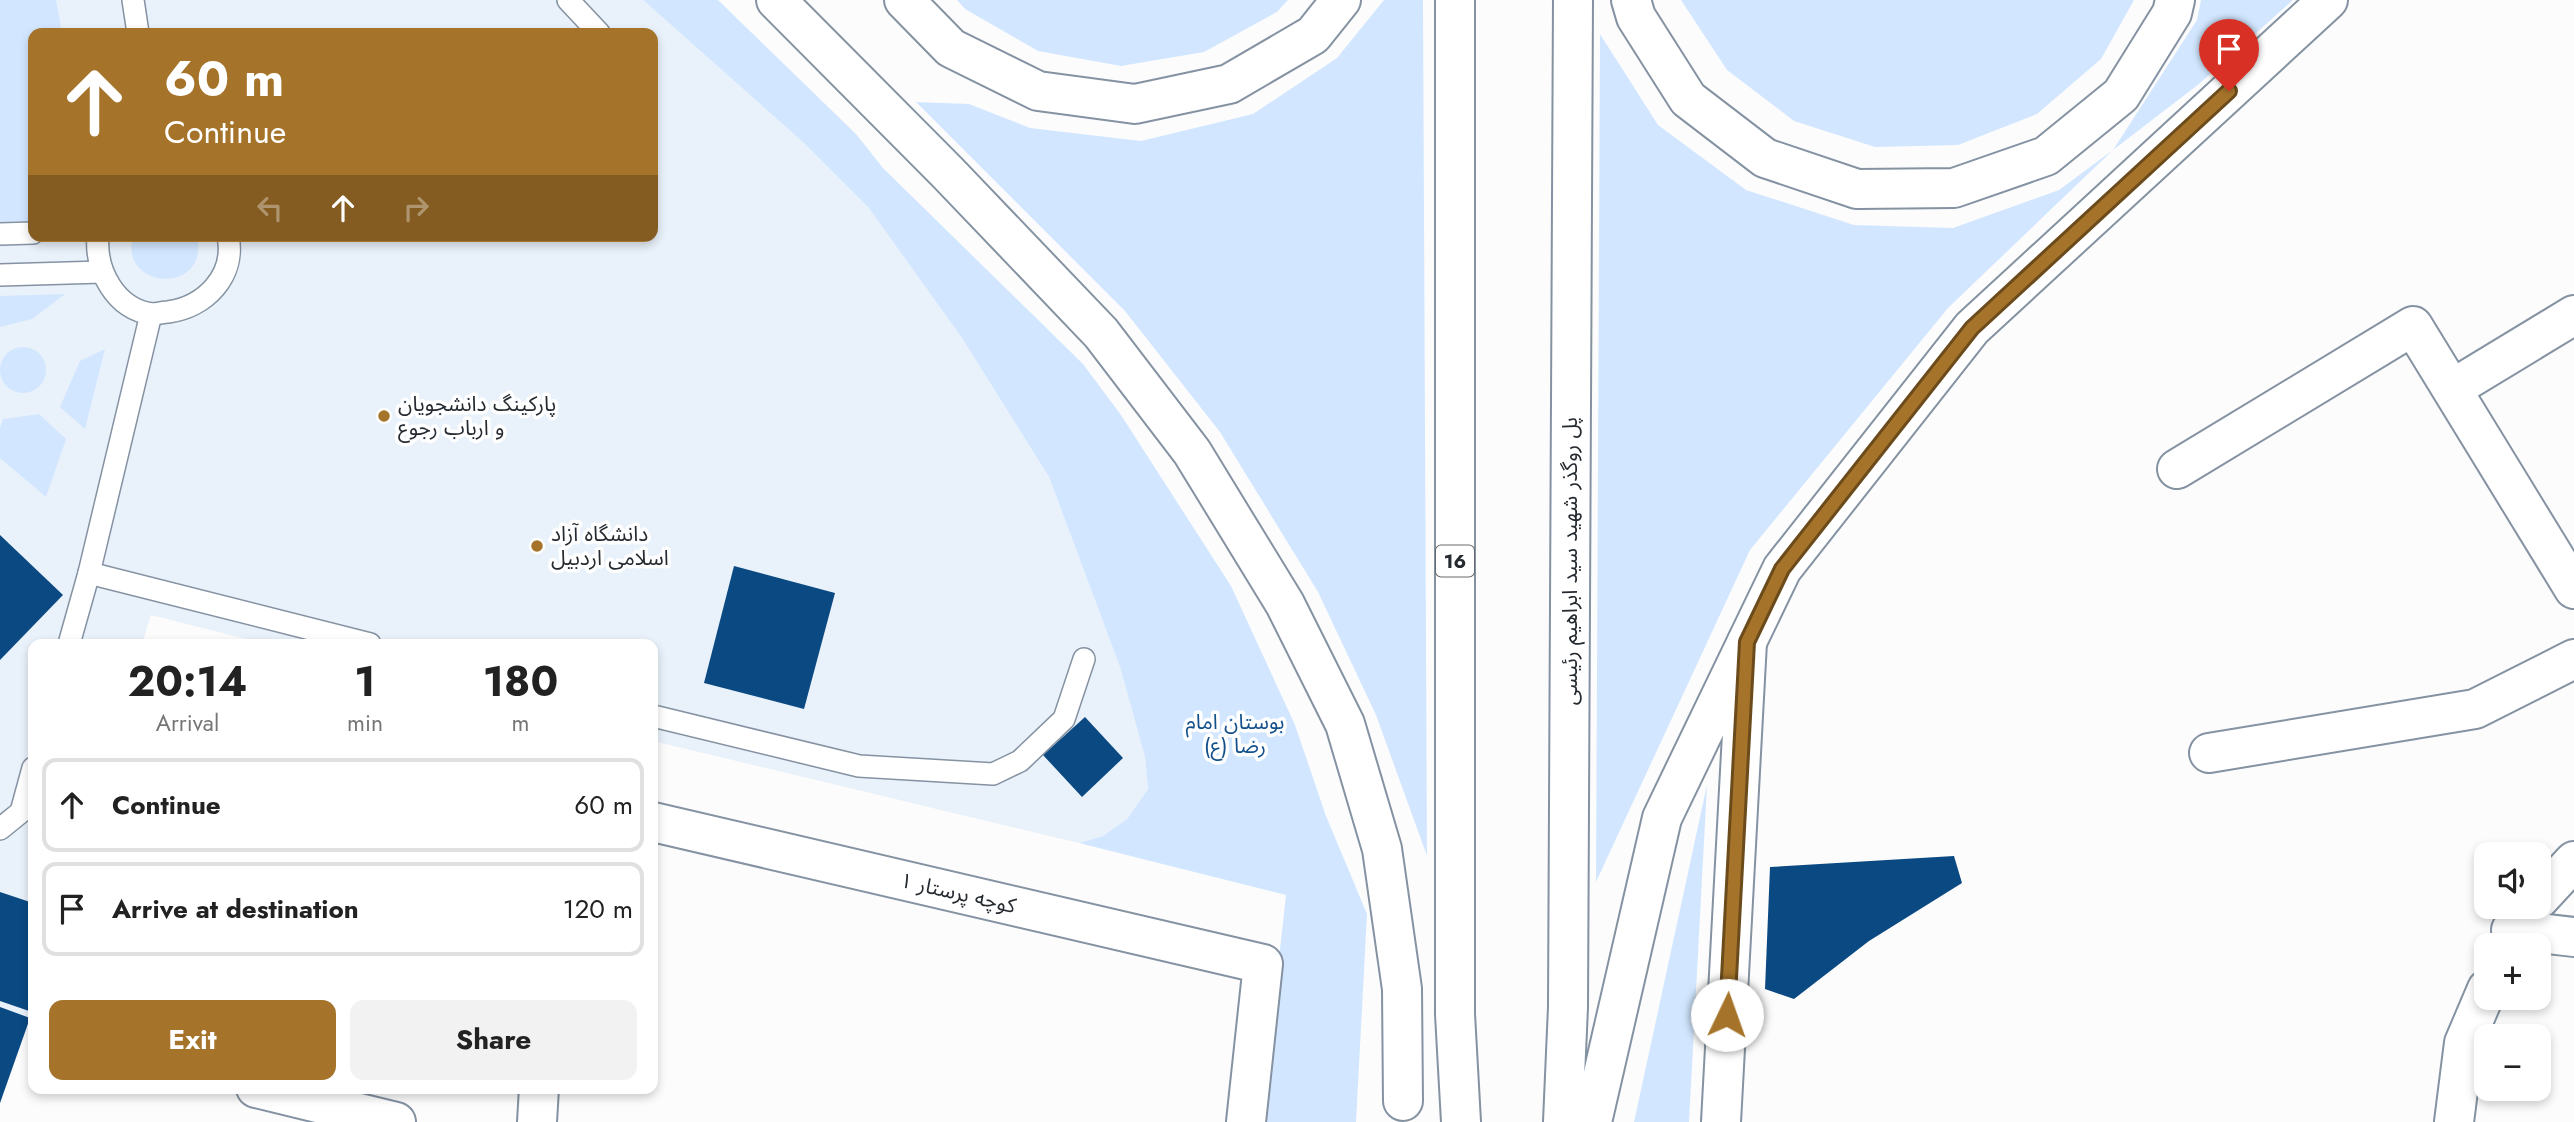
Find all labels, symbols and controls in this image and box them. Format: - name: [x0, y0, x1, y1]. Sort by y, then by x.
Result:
- pin: [2199, 19, 2259, 91]
- icon: arrive: [2210, 30, 2248, 68]
- text: 60 m: [164, 44, 284, 114]
- icon: ahead: [49, 56, 140, 147]
- text: Continue: [164, 109, 286, 155]
- icon: left: [251, 189, 289, 227]
- icon: ahead: [324, 189, 362, 227]
- icon: right: [397, 189, 435, 227]
- place label: پارکینگ دانشجویان و ارباب رجوع: [398, 389, 556, 443]
- marker: پارکینگ دانشجویان و ارباب رجوع: [376, 408, 392, 424]
- street label: پل روگذر شهید سید ابراهیم رئیسی: [1555, 417, 1585, 705]
- place label: دانشگاه آزاد اسلامی اردبیل: [551, 519, 669, 573]
- marker: دانشگاه آزاد اسلامی اردبیل: [529, 538, 545, 554]
- road number: 16: [1436, 546, 1474, 576]
- text: 20:14: [128, 651, 247, 712]
- text: 1: [354, 651, 376, 712]
- text: 180: [483, 651, 558, 712]
- text: Arrival: [156, 706, 219, 740]
- text: min: [347, 706, 383, 740]
- text: m: [512, 706, 529, 740]
- park label: بوستان امام رضا (ع): [1186, 707, 1284, 761]
- icon: ahead: [53, 786, 91, 824]
- text: Continue: [112, 786, 221, 824]
- text: 60 m: [574, 786, 633, 824]
- map controls: [2474, 842, 2551, 1101]
- button: sound: [2474, 842, 2551, 919]
- street label: کوچه پرستار ۱: [897, 865, 1019, 921]
- icon: arrive: [53, 890, 91, 928]
- text: Arrive at destination: [112, 890, 359, 928]
- text: 120 m: [563, 890, 633, 928]
- button: +: [2474, 933, 2551, 1010]
- position arrow: [1690, 978, 1764, 1052]
- button: Exit: [49, 1000, 336, 1080]
- button: Share: [350, 1000, 637, 1080]
- button: −: [2474, 1024, 2551, 1101]

